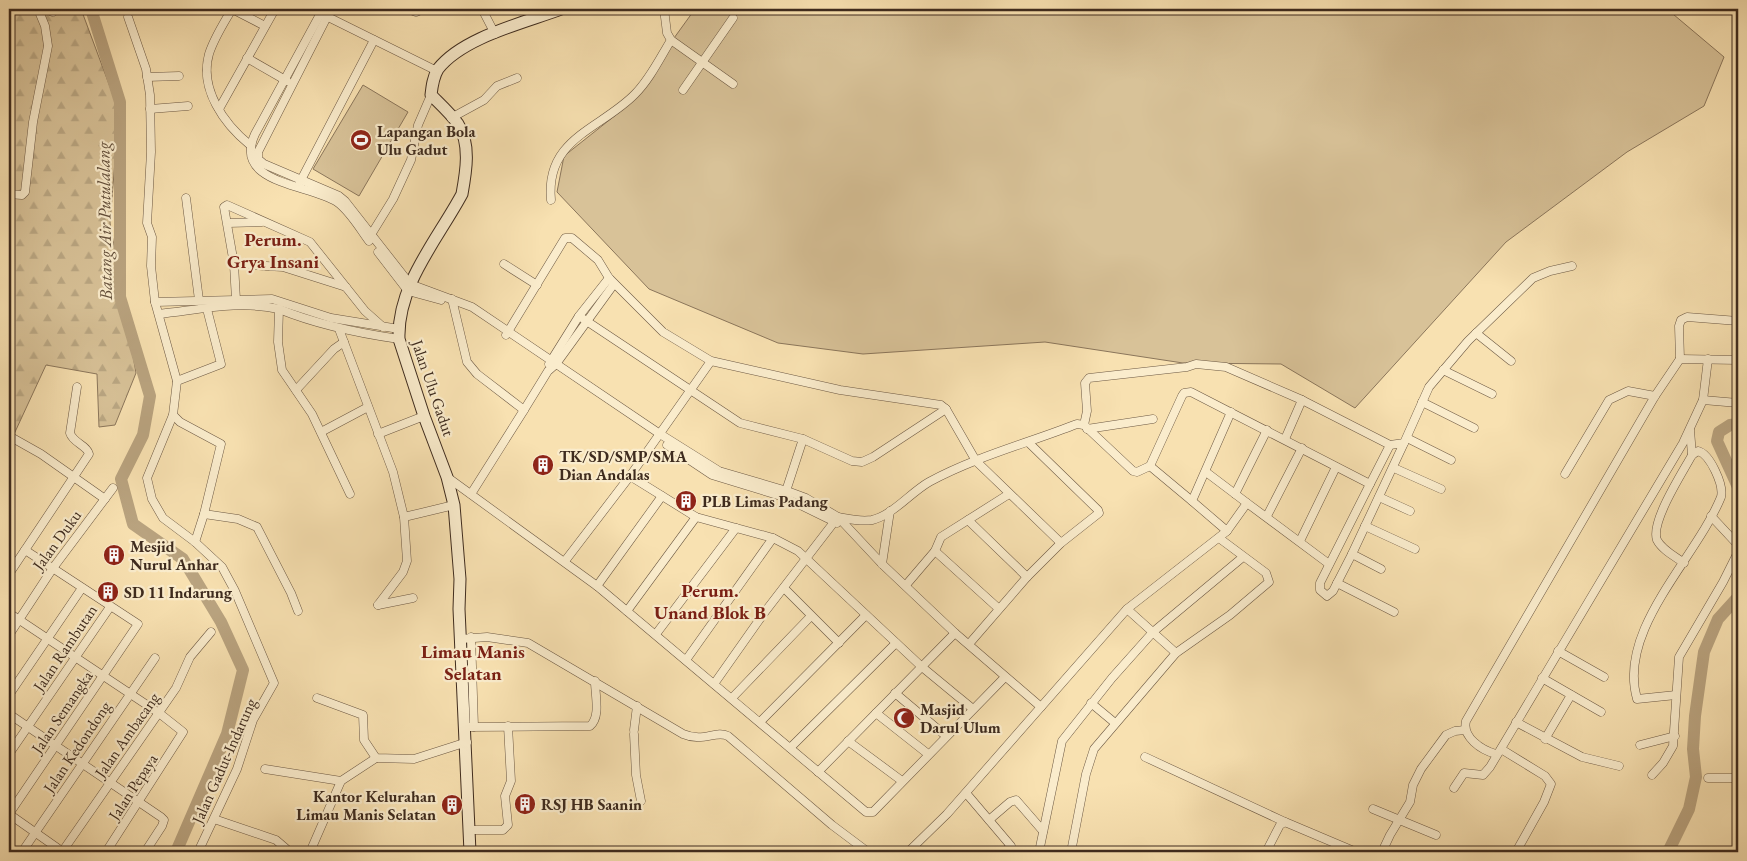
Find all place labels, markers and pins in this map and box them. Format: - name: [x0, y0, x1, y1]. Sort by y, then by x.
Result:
- place label: Lapangan Bola Ulu Gadut: [377, 121, 476, 160]
- sports icon: Lapangan Bola Ulu Gadut: [349, 128, 373, 152]
- place label: TK/SD/SMP/SMA Dian Andalas: [559, 446, 687, 485]
- building icon: TK/SD/SMP/SMA Dian Andalas: [531, 453, 555, 477]
- building icon: PLB Limas Padang: [674, 489, 698, 513]
- place label: PLB Limas Padang: [702, 491, 829, 512]
- place label: Mesjid Nurul Anhar: [130, 536, 219, 575]
- building icon: Mesjid Nurul Anhar: [102, 543, 126, 567]
- building icon: SD 11 Indarung: [96, 580, 120, 604]
- place label: SD 11 Indarung: [124, 582, 233, 603]
- place label: Masjid Darul Ulum: [920, 699, 1001, 738]
- mosque icon: Masjid Darul Ulum: [892, 706, 916, 730]
- place label: Kantor Kelurahan Limau Manis Selatan: [296, 786, 436, 825]
- building icon: RSJ HB Saanin: [513, 792, 537, 816]
- building icon: Kantor Kelurahan Limau Manis Selatan: [440, 793, 464, 817]
- place label: RSJ HB Saanin: [541, 794, 642, 815]

